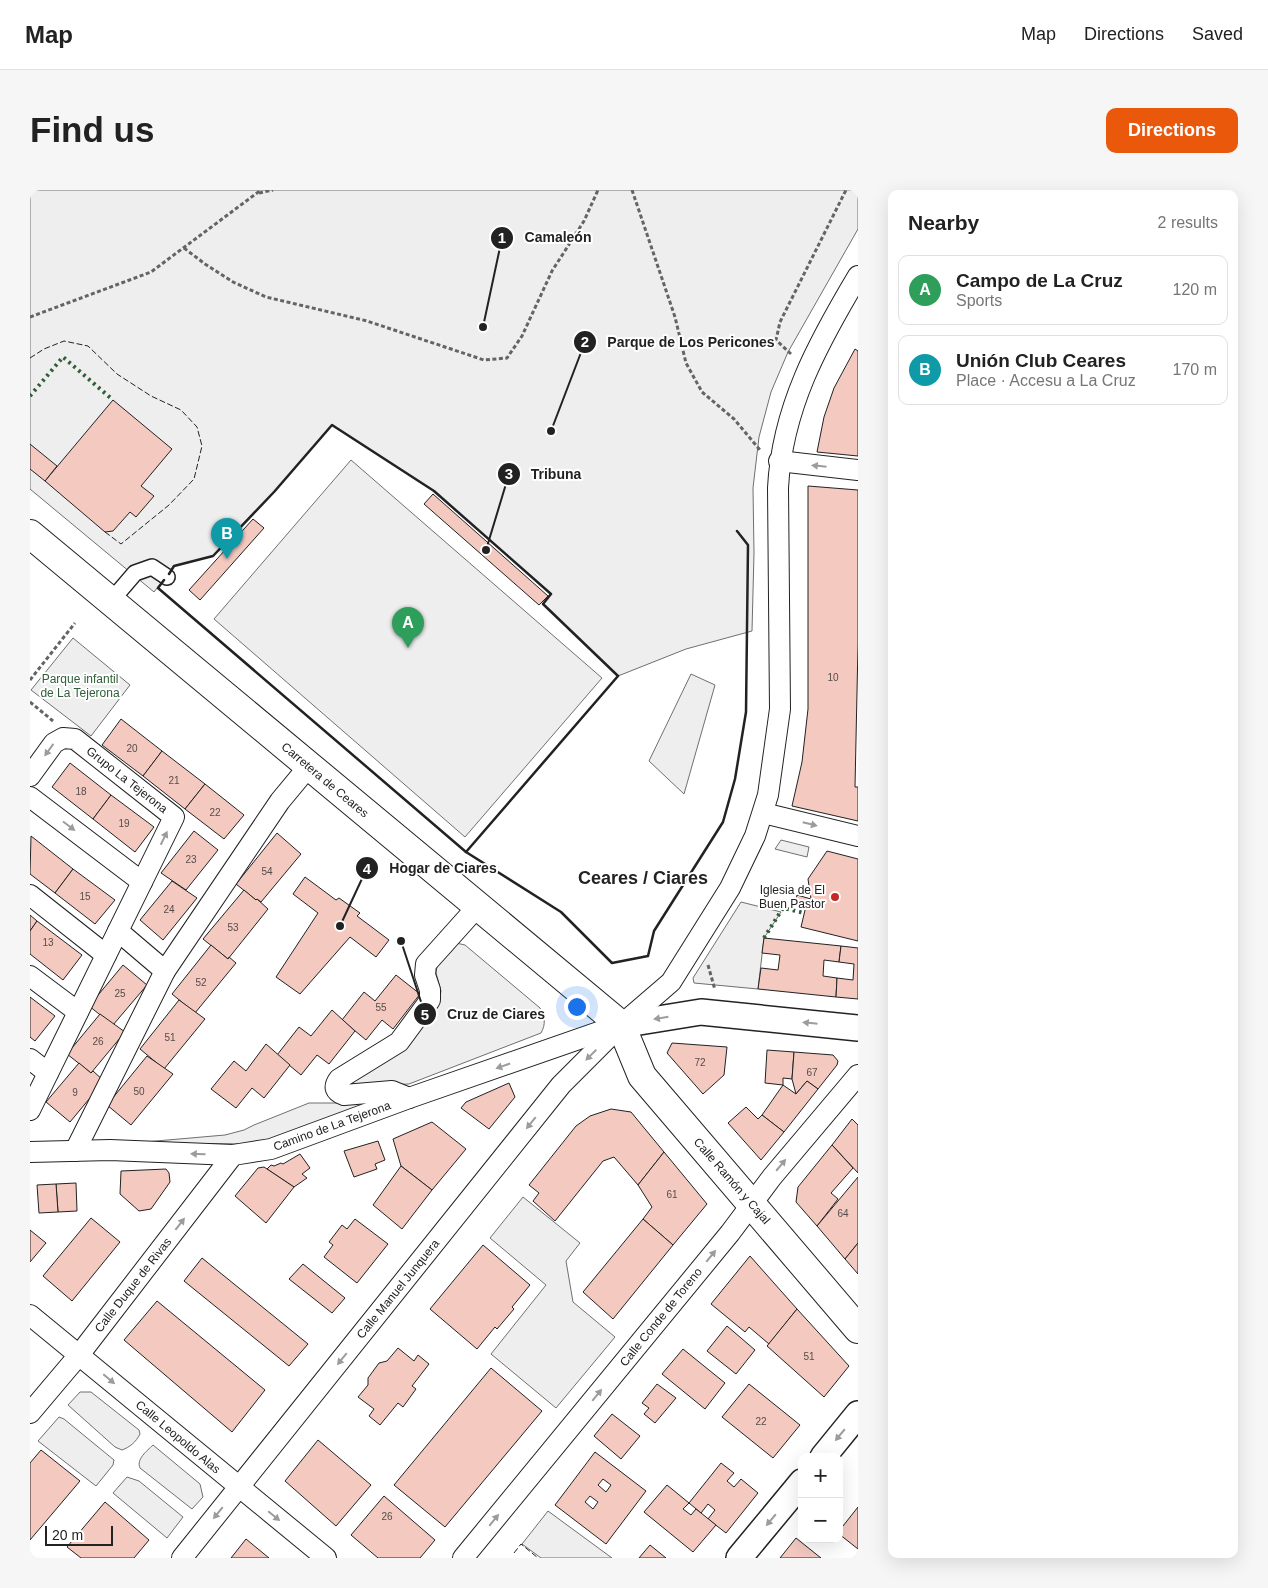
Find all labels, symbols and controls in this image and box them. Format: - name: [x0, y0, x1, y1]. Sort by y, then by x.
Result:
- text: Map: [25, 21, 73, 48]
- text: Map: [1021, 24, 1056, 44]
- text: Directions: [1084, 24, 1164, 44]
- text: Saved: [1192, 24, 1243, 44]
- button: Directions: [1106, 108, 1238, 153]
- text: Find us: [30, 110, 154, 149]
- text: Nearby: [908, 211, 979, 234]
- text: 2 results: [1158, 214, 1218, 231]
- callout: Camaleón: [490, 223, 601, 252]
- text: 1: [498, 229, 506, 246]
- text: Camaleón: [525, 229, 591, 245]
- text: Campo de La Cruz: [956, 270, 1123, 291]
- text: A: [919, 281, 931, 298]
- text: 120 m: [1173, 281, 1217, 298]
- text: Sports: [956, 292, 1002, 309]
- callout: Parque de Los Pericones: [573, 328, 785, 357]
- text: 2: [581, 333, 589, 350]
- text: Parque de Los Pericones: [607, 334, 775, 350]
- text: Unión Club Ceares: [956, 350, 1126, 371]
- text: B: [919, 361, 931, 378]
- text: 170 m: [1173, 361, 1217, 378]
- text: Place · Accesu a La Cruz: [956, 372, 1136, 389]
- callout: Tribuna: [496, 459, 592, 488]
- one-way arrow: [810, 462, 826, 470]
- text: 3: [505, 465, 513, 482]
- text: Tribuna: [531, 466, 581, 482]
- pin: B: [211, 518, 243, 559]
- pin: A: [392, 607, 424, 648]
- park label: Parque infantil de La Tejerona: [40, 672, 120, 700]
- house number: 10: [827, 672, 839, 683]
- street label: Carretera de Ceares: [279, 739, 371, 821]
- one-way arrow: [44, 743, 54, 757]
- house number: 20: [126, 743, 138, 754]
- street label: Grupo La Tejerona: [84, 744, 171, 816]
- house number: 21: [168, 775, 180, 786]
- house number: 18: [75, 786, 87, 797]
- house number: 22: [209, 807, 221, 818]
- house number: 19: [118, 818, 130, 829]
- one-way arrow: [803, 820, 818, 828]
- one-way arrow: [62, 821, 75, 832]
- one-way arrow: [160, 831, 168, 845]
- house number: 23: [185, 854, 197, 865]
- callout: Hogar de Ciares: [355, 854, 507, 883]
- text: 4: [363, 860, 372, 877]
- text: Hogar de Ciares: [389, 860, 497, 876]
- house number: 54: [261, 866, 273, 877]
- district label: Ceares / Ciares: [578, 868, 708, 888]
- place label: Iglesia de El Buen Pastor: [759, 883, 825, 911]
- house number: 15: [79, 891, 91, 902]
- marker: Iglesia de El Buen Pastor: [829, 891, 841, 903]
- house number: 24: [163, 904, 175, 915]
- house number: 53: [227, 922, 239, 933]
- house number: 13: [42, 937, 54, 948]
- house number: 52: [195, 977, 207, 988]
- house number: 25: [114, 988, 126, 999]
- your location: [564, 994, 590, 1020]
- callout: Cruz de Ciares: [412, 1000, 555, 1029]
- house number: 55: [375, 1002, 387, 1013]
- text: 5: [421, 1006, 429, 1023]
- text: Cruz de Ciares: [447, 1006, 545, 1022]
- one-way arrow: [653, 1015, 669, 1023]
- one-way arrow: [801, 1019, 817, 1027]
- house number: 51: [164, 1032, 176, 1043]
- house number: 26: [92, 1036, 104, 1047]
- one-way arrow: [585, 1048, 597, 1060]
- house number: 72: [694, 1057, 706, 1068]
- one-way arrow: [495, 1062, 510, 1070]
- house number: 67: [806, 1067, 818, 1078]
- house number: 50: [133, 1086, 145, 1097]
- house number: 9: [72, 1087, 78, 1098]
- street label: Camino de La Tejerona: [271, 1098, 393, 1154]
- one-way arrow: [525, 1116, 536, 1129]
- street label: Calle Ramón y Cajal: [691, 1135, 773, 1227]
- one-way arrow: [190, 1150, 206, 1158]
- one-way arrow: [776, 1159, 787, 1172]
- house number: 61: [666, 1189, 678, 1200]
- house number: 64: [837, 1208, 849, 1219]
- one-way arrow: [174, 1218, 185, 1231]
- street label: Calle Duque de Rivas: [92, 1235, 174, 1335]
- street label: Calle Manuel Junquera: [354, 1236, 442, 1341]
- one-way arrow: [705, 1250, 717, 1262]
- street label: Calle Conde de Toreno: [617, 1265, 705, 1369]
- house number: 51: [803, 1351, 815, 1362]
- one-way arrow: [337, 1352, 348, 1365]
- one-way arrow: [102, 1374, 115, 1385]
- one-way arrow: [591, 1388, 602, 1401]
- street label: Calle Leopoldo Alas: [133, 1398, 223, 1476]
- house number: 22: [755, 1416, 767, 1427]
- one-way arrow: [835, 1429, 846, 1442]
- map controls: [798, 1453, 843, 1543]
- button: +: [798, 1453, 843, 1498]
- button: −: [798, 1498, 843, 1543]
- one-way arrow: [213, 1506, 224, 1519]
- one-way arrow: [268, 1510, 280, 1522]
- house number: 26: [381, 1511, 393, 1522]
- one-way arrow: [765, 1513, 776, 1526]
- one-way arrow: [488, 1514, 499, 1527]
- scale bar: [45, 1523, 112, 1546]
- text: 20 m: [52, 1527, 83, 1543]

